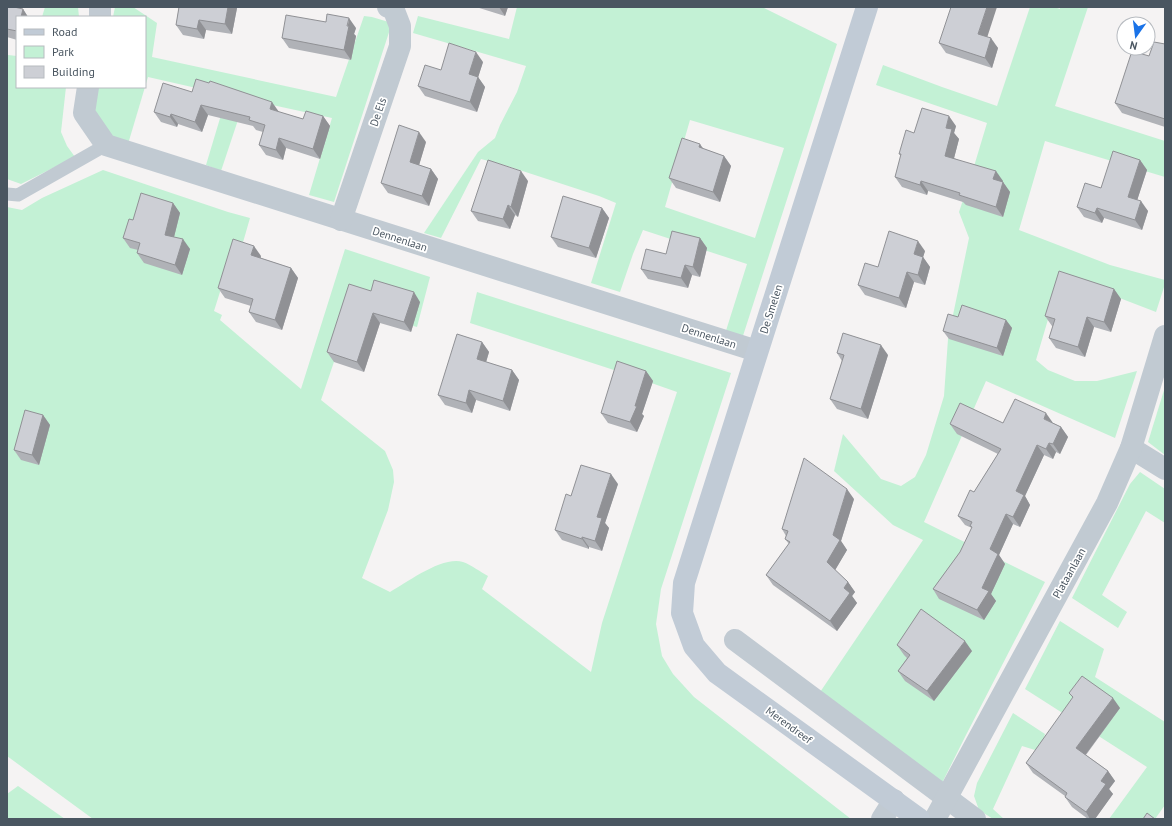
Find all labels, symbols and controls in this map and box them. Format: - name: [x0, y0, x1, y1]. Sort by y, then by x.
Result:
- legend: [16, 16, 146, 88]
- north arrow: [1116, 16, 1156, 56]
- text: Road: [52, 24, 77, 39]
- text: N: [1128, 38, 1139, 53]
- text: Park: [52, 44, 74, 59]
- text: Building: [52, 64, 95, 79]
- street label: De Els: [367, 95, 390, 128]
- street label: Dennenlaan: [371, 224, 429, 254]
- street label: De Smelen: [756, 283, 786, 335]
- street label: Dennenlaan: [680, 321, 738, 351]
- street label: Plataanlaan: [1049, 545, 1089, 601]
- street label: Merendreef: [763, 704, 815, 747]

